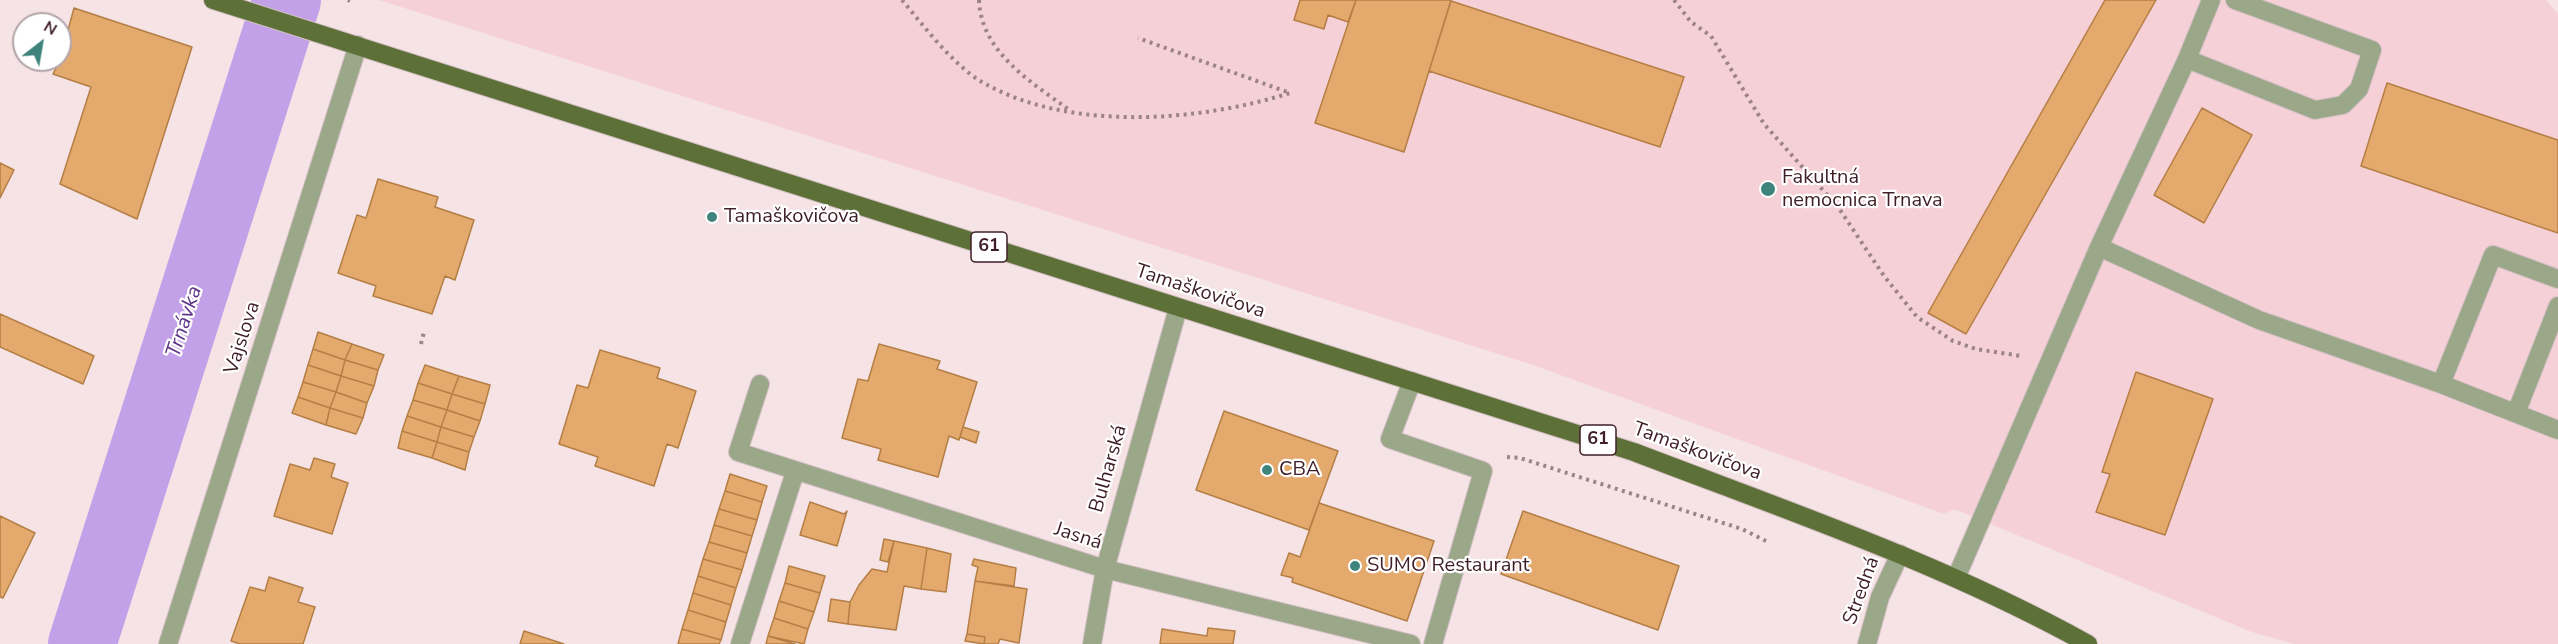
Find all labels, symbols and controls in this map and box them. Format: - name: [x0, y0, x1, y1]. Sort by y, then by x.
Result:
- north arrow: [12, 12, 72, 72]
- text: N: [39, 16, 61, 41]
- place label: Fakultná nemocnica Trnava: [1782, 166, 1943, 213]
- marker: Fakultná nemocnica Trnava: [1759, 180, 1777, 198]
- place label: Tamaškovičova: [724, 205, 859, 229]
- marker: Tamaškovičova: [705, 210, 719, 224]
- road number: 61: [971, 232, 1007, 262]
- street label: Tamaškovičova: [1132, 260, 1268, 324]
- water label: Trnávka: [162, 283, 208, 361]
- street label: Vajslova: [220, 299, 266, 377]
- street label: Tamaškovičova: [1630, 418, 1764, 486]
- street label: Bulharská: [1085, 423, 1133, 515]
- road number: 61: [1580, 425, 1616, 455]
- place label: CBA: [1279, 458, 1320, 482]
- marker: CBA: [1260, 463, 1274, 477]
- street label: Jasná: [1051, 518, 1105, 556]
- place label: SUMO Restaurant: [1367, 554, 1530, 578]
- street label: Stredná: [1839, 554, 1885, 628]
- marker: SUMO Restaurant: [1348, 559, 1362, 573]

